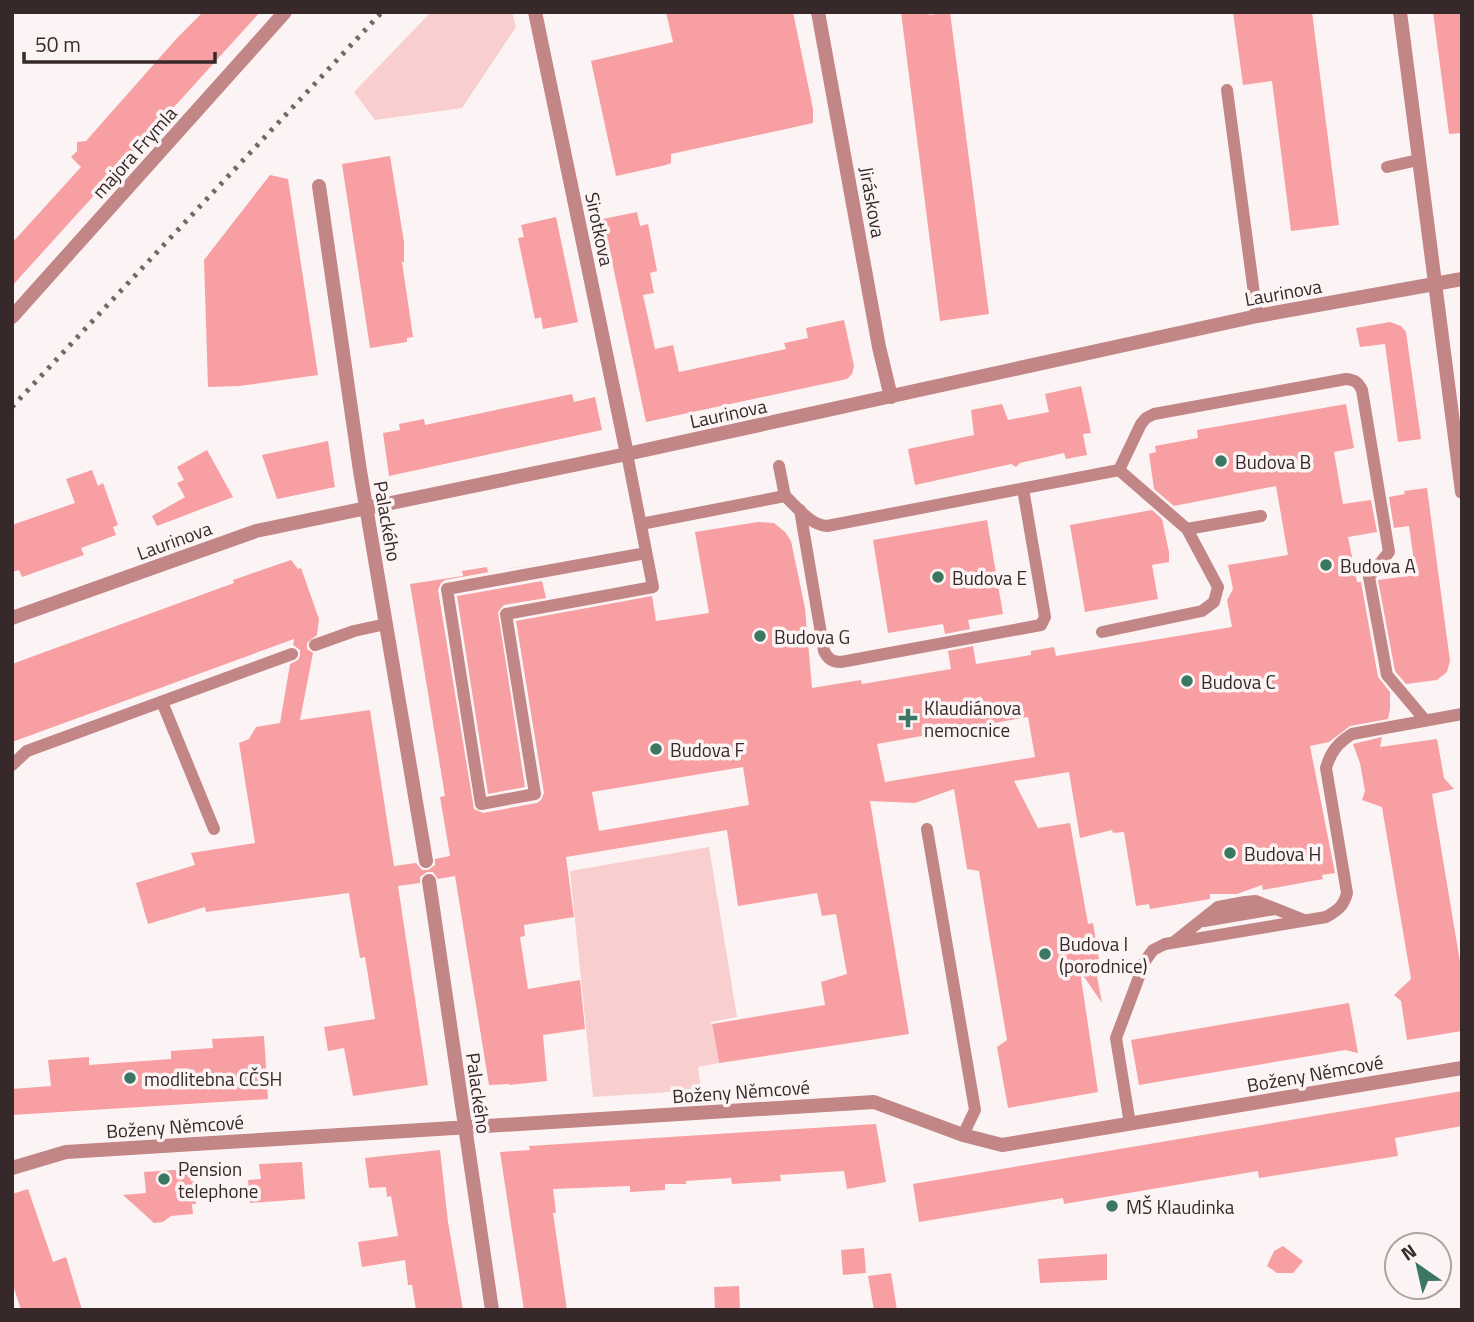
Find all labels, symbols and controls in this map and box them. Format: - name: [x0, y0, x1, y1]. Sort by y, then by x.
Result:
- scale bar: [24, 21, 215, 65]
- text: 50 m: [35, 28, 81, 60]
- street label: majora Frymla: [85, 99, 184, 204]
- street label: Jiráskova: [852, 164, 894, 240]
- street label: Sirotkova: [578, 189, 622, 269]
- street label: Laurinova: [1242, 271, 1324, 313]
- street label: Laurinova: [687, 391, 770, 435]
- place label: Budova B: [1235, 447, 1311, 476]
- marker: Budova B: [1213, 453, 1229, 469]
- street label: Palackého: [367, 478, 409, 564]
- street label: Laurinova: [132, 513, 216, 567]
- place label: Budova A: [1340, 551, 1416, 580]
- marker: Budova A: [1318, 557, 1334, 573]
- place label: Budova E: [952, 563, 1027, 592]
- marker: Budova E: [930, 569, 946, 585]
- place label: Budova G: [774, 622, 850, 651]
- marker: Budova G: [752, 628, 768, 644]
- place label: Budova C: [1201, 667, 1276, 696]
- marker: Budova C: [1179, 673, 1195, 689]
- place label: Klaudiánova nemocnice: [924, 693, 1022, 744]
- marker: Klaudiánova nemocnice: [898, 708, 918, 728]
- place label: Budova F: [670, 735, 744, 764]
- marker: Budova F: [648, 741, 664, 757]
- place label: Budova H: [1244, 839, 1321, 868]
- marker: Budova H: [1222, 845, 1238, 861]
- place label: Budova I (porodnice): [1059, 929, 1148, 980]
- marker: Budova I (porodnice): [1037, 946, 1053, 962]
- street label: Boženy Němcové: [1244, 1047, 1386, 1099]
- street label: Palackého: [459, 1051, 499, 1135]
- place label: modlitebna CČSH: [144, 1064, 282, 1093]
- marker: modlitebna CČSH: [122, 1070, 138, 1086]
- street label: Boženy Němcové: [671, 1072, 811, 1110]
- street label: Boženy Němcové: [105, 1107, 245, 1145]
- place label: Pension telephone: [178, 1154, 258, 1205]
- marker: Pension telephone: [156, 1171, 172, 1187]
- place label: MŠ Klaudinka: [1126, 1192, 1235, 1221]
- marker: MŠ Klaudinka: [1104, 1198, 1120, 1214]
- north arrow: [1383, 1231, 1453, 1301]
- text: N: [1395, 1236, 1422, 1267]

